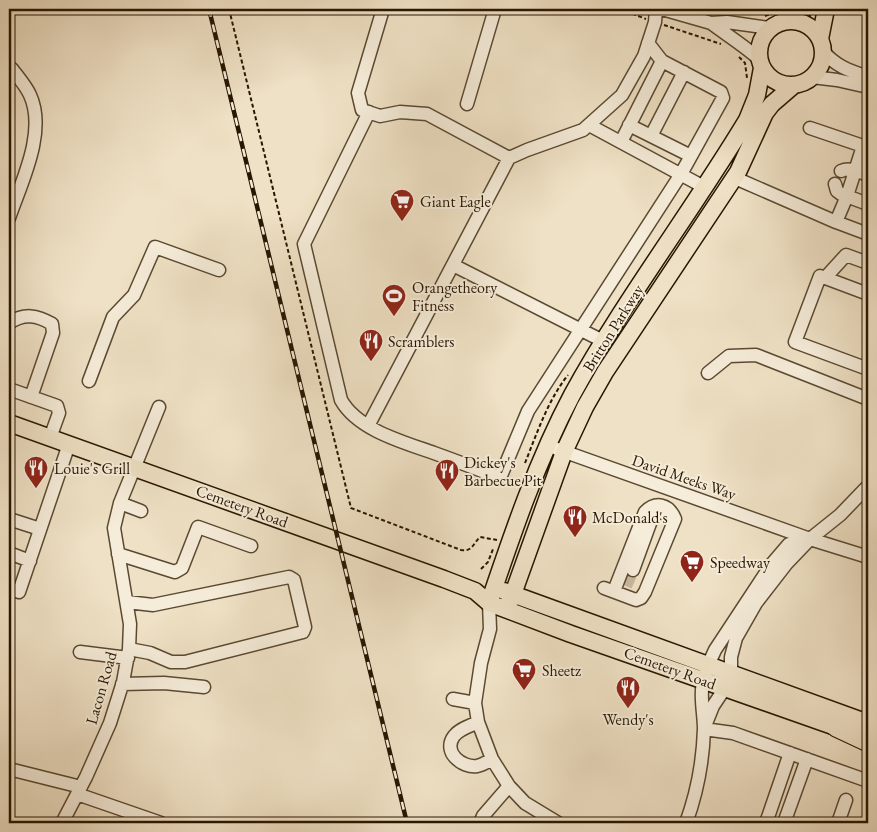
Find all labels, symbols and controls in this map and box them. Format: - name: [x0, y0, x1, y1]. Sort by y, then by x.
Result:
- supermarket icon: Giant Eagle: [389, 188, 415, 222]
- place label: Giant Eagle: [420, 191, 491, 212]
- place label: Orangetheory Fitness: [412, 277, 498, 316]
- street label: Britton Parkway: [578, 279, 649, 376]
- sports icon: Orangetheory Fitness: [381, 283, 407, 317]
- restaurant icon: Scramblers: [358, 328, 384, 362]
- place label: Scramblers: [388, 331, 454, 352]
- street label: David Meeks Way: [629, 449, 740, 505]
- place label: Dickey's Barbecue Pit: [464, 452, 542, 491]
- restaurant icon: Louie's Grill: [23, 455, 49, 489]
- place label: Louie's Grill: [54, 458, 130, 479]
- restaurant icon: Dickey's Barbecue Pit: [434, 458, 460, 492]
- street label: Cemetery Road: [193, 480, 292, 533]
- restaurant icon: McDonald's: [562, 504, 588, 538]
- place label: McDonald's: [592, 507, 668, 528]
- supermarket icon: Speedway: [679, 549, 705, 583]
- place label: Speedway: [710, 552, 771, 573]
- street label: Cemetery Road: [621, 642, 720, 695]
- street label: Lacon Road: [81, 648, 122, 727]
- supermarket icon: Sheetz: [511, 657, 537, 691]
- place label: Sheetz: [542, 660, 581, 681]
- restaurant icon: Wendy's: [615, 675, 641, 709]
- place label: Wendy's: [602, 709, 654, 730]

